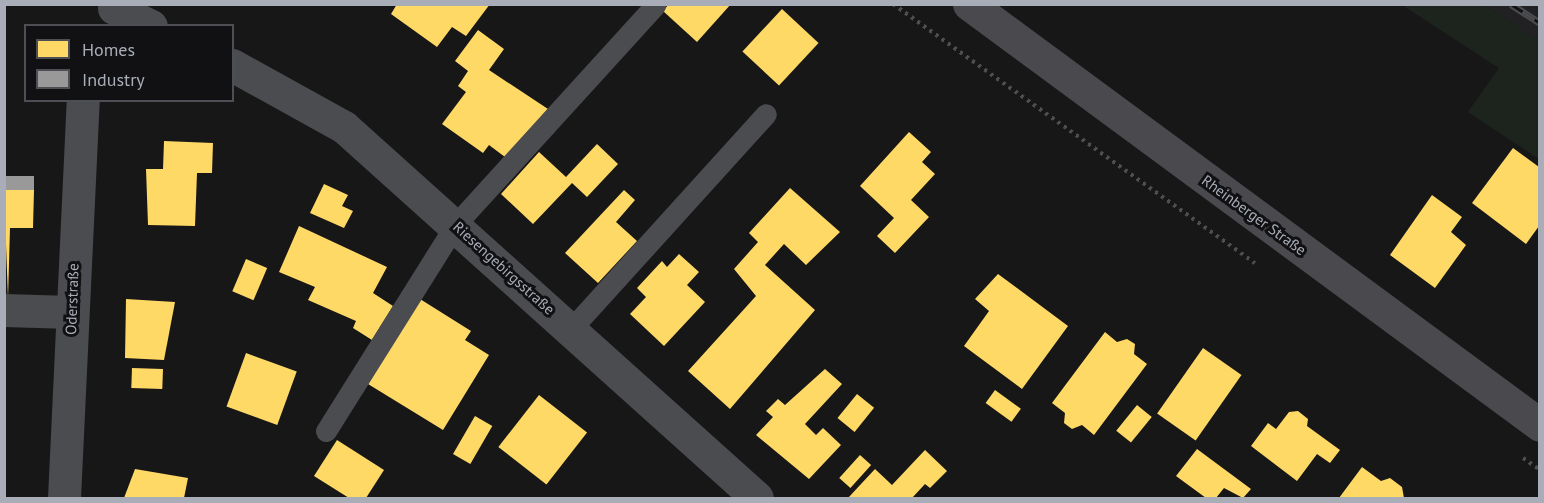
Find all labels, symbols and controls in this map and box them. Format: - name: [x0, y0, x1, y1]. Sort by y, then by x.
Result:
- legend: [24, 24, 234, 102]
- text: Homes: [82, 38, 135, 61]
- text: Industry: [82, 68, 145, 91]
- street label: Rheinberger Straße: [1198, 171, 1310, 259]
- street label: Riesengebirgsstraße: [450, 218, 558, 318]
- street label: Oderstraße: [62, 263, 82, 335]

